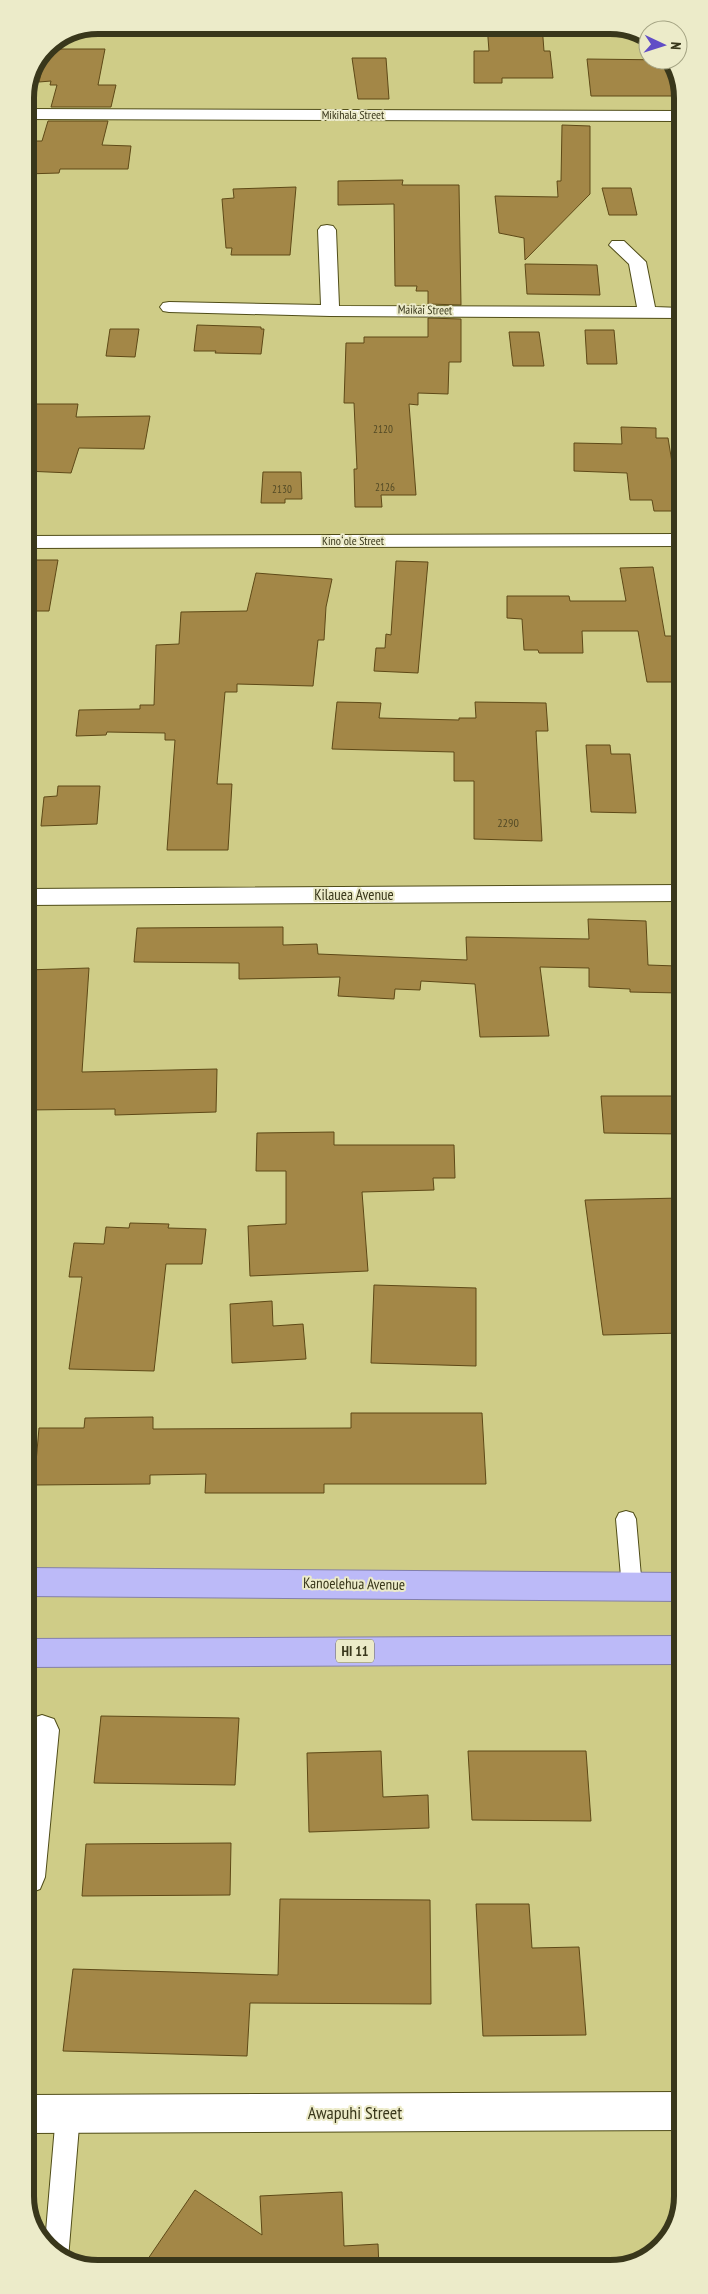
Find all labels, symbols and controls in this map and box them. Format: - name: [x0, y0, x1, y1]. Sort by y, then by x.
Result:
- north arrow: [638, 20, 688, 70]
- text: N: [667, 42, 685, 50]
- street label: Mikihala Street: [322, 107, 385, 122]
- street label: Maikai Street: [398, 302, 453, 317]
- house number: 2120: [373, 422, 393, 436]
- house number: 2126: [375, 480, 395, 494]
- house number: 2130: [272, 482, 292, 496]
- street label: Kinoʻole Street: [322, 533, 385, 548]
- house number: 2290: [497, 815, 519, 830]
- street label: Kilauea Avenue: [314, 885, 394, 904]
- street label: Kanoelehua Avenue: [303, 1573, 405, 1594]
- road number: HI 11: [336, 1640, 374, 1662]
- street label: Awapuhi Street: [308, 2101, 402, 2124]

